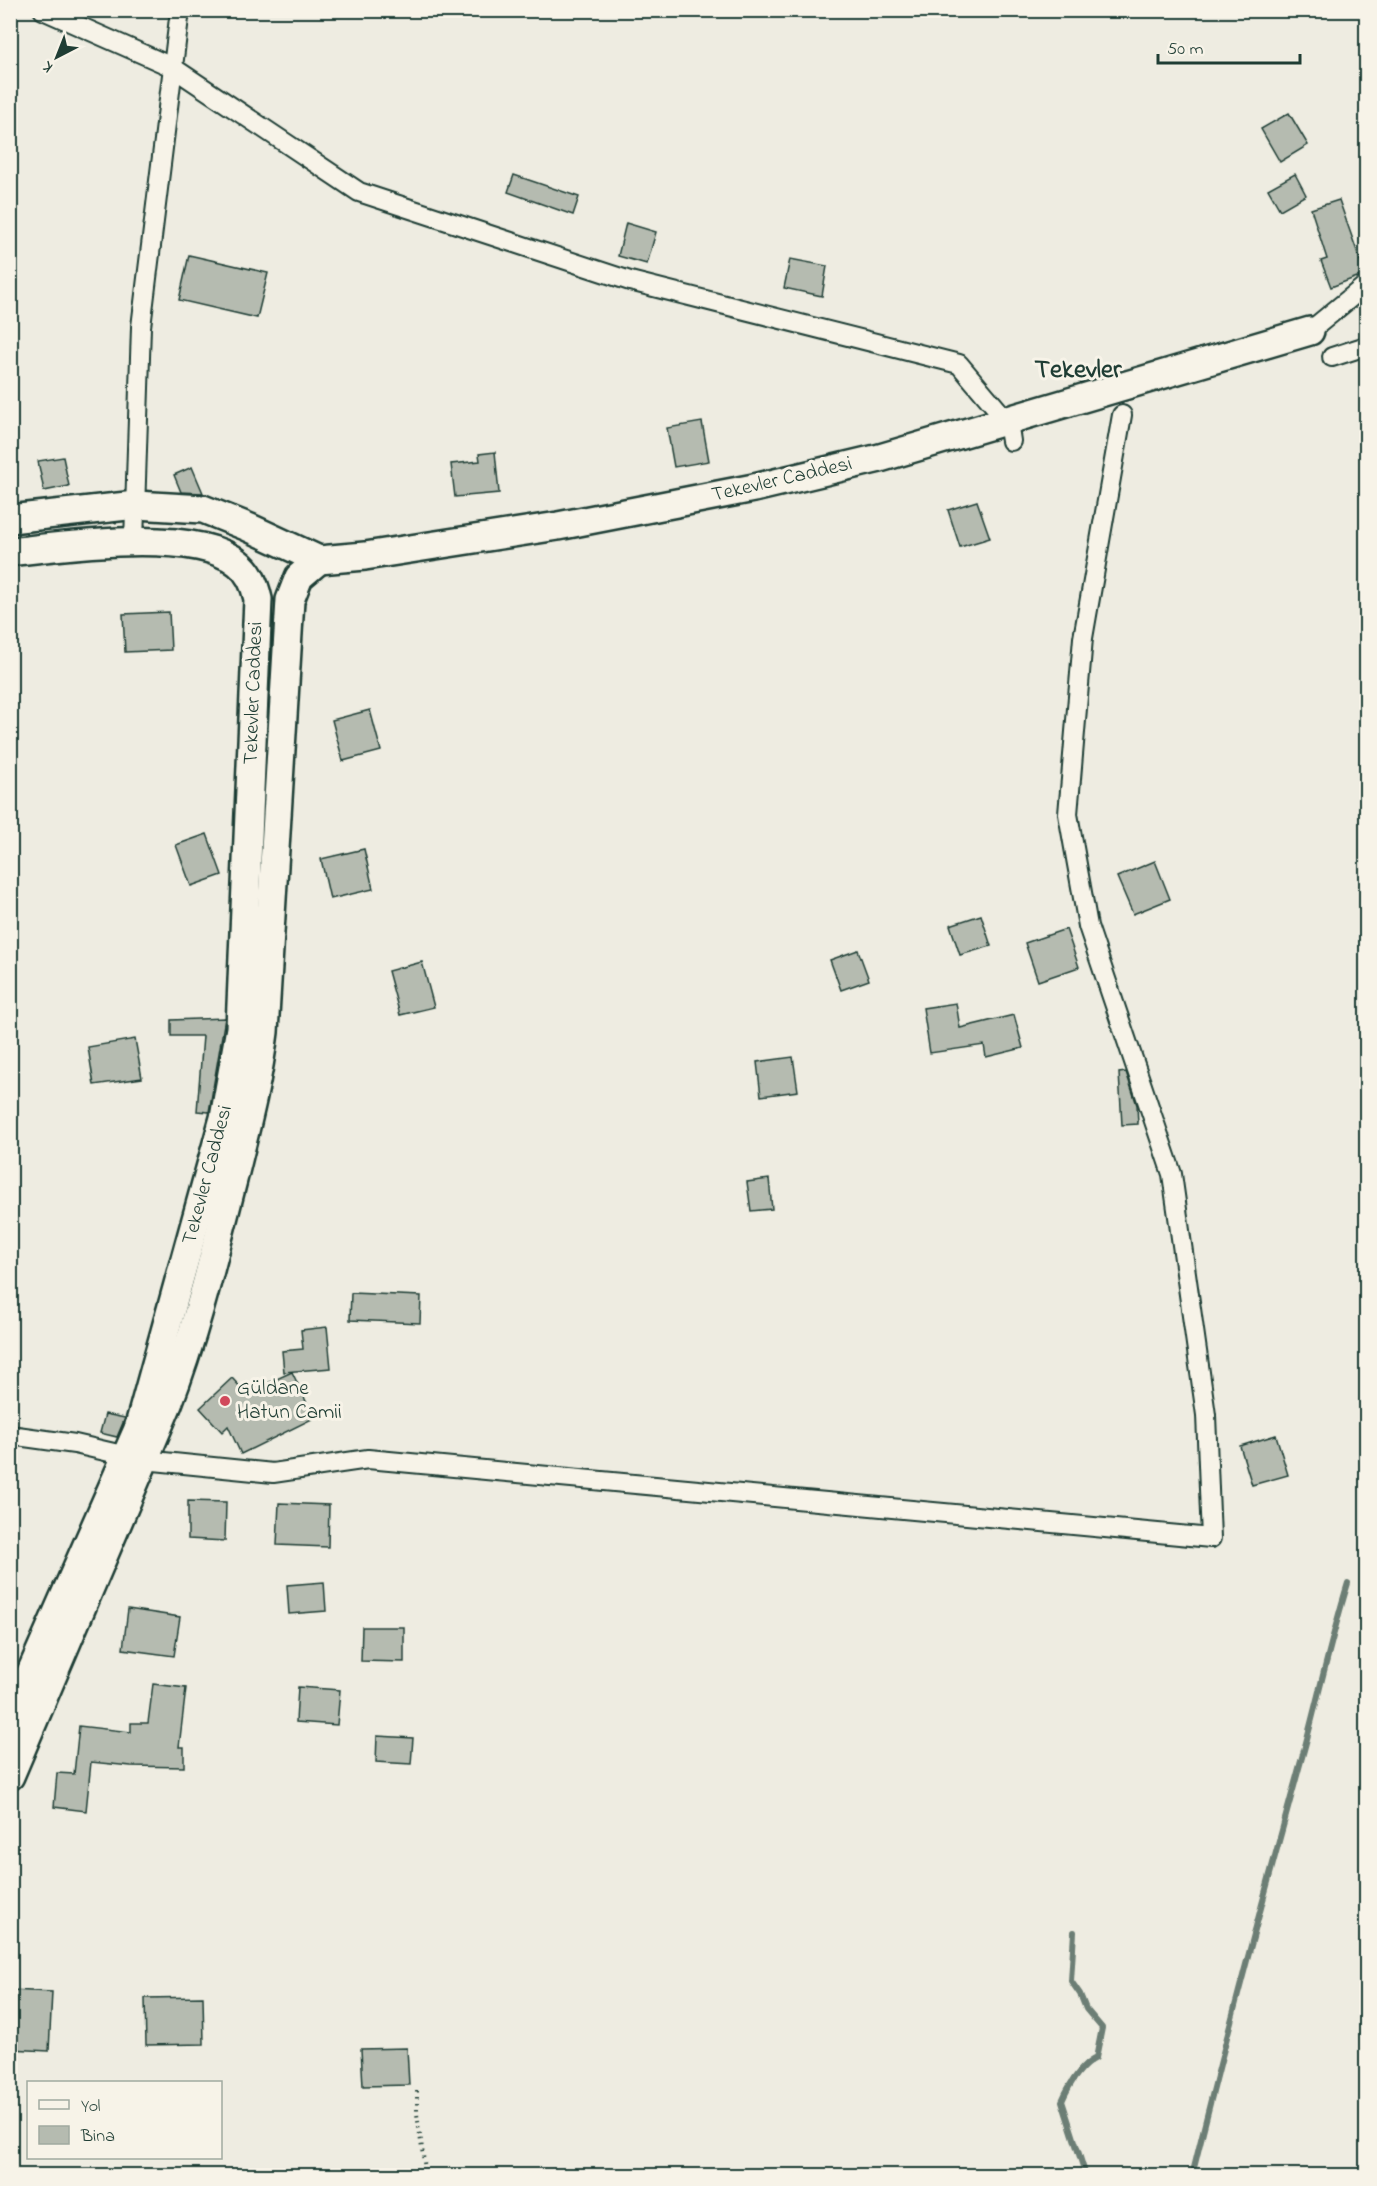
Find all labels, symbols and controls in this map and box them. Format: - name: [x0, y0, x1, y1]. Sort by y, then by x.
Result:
- north arrow: [27, 27, 87, 87]
- scale bar: [1158, 27, 1300, 65]
- text: 50 m: [1167, 37, 1204, 63]
- text: K: [36, 54, 59, 78]
- district label: Tekevler: [1035, 351, 1122, 390]
- street label: Tekevler Caddesi: [709, 449, 855, 511]
- street label: Tekevler Caddesi: [237, 621, 271, 765]
- street label: Tekevler Caddesi: [175, 1102, 241, 1248]
- place label: Güldane Hatun Camii: [237, 1374, 342, 1428]
- marker: Güldane Hatun Camii: [218, 1394, 232, 1408]
- legend: [27, 2081, 222, 2159]
- text: Yol: [81, 2094, 101, 2120]
- text: Bina: [80, 2124, 115, 2150]

